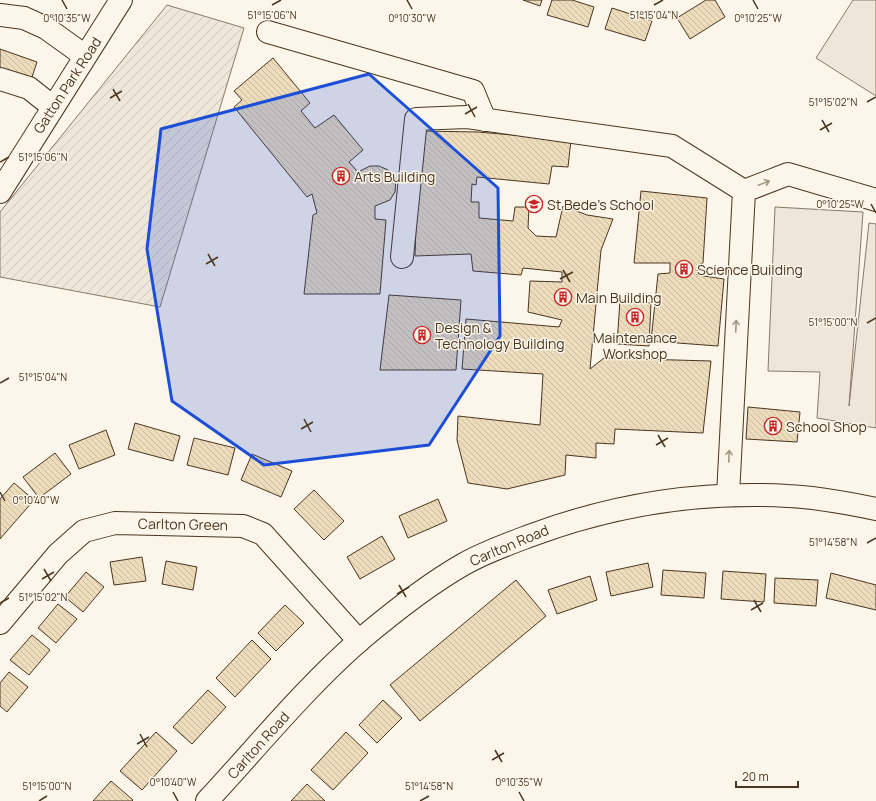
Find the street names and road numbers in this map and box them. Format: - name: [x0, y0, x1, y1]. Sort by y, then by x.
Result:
- street label: Gatton Park Road: [29, 33, 105, 137]
- street label: Carlton Green: [138, 514, 228, 534]
- street label: Carlton Road: [467, 520, 551, 570]
- street label: Carlton Road: [223, 707, 293, 783]

